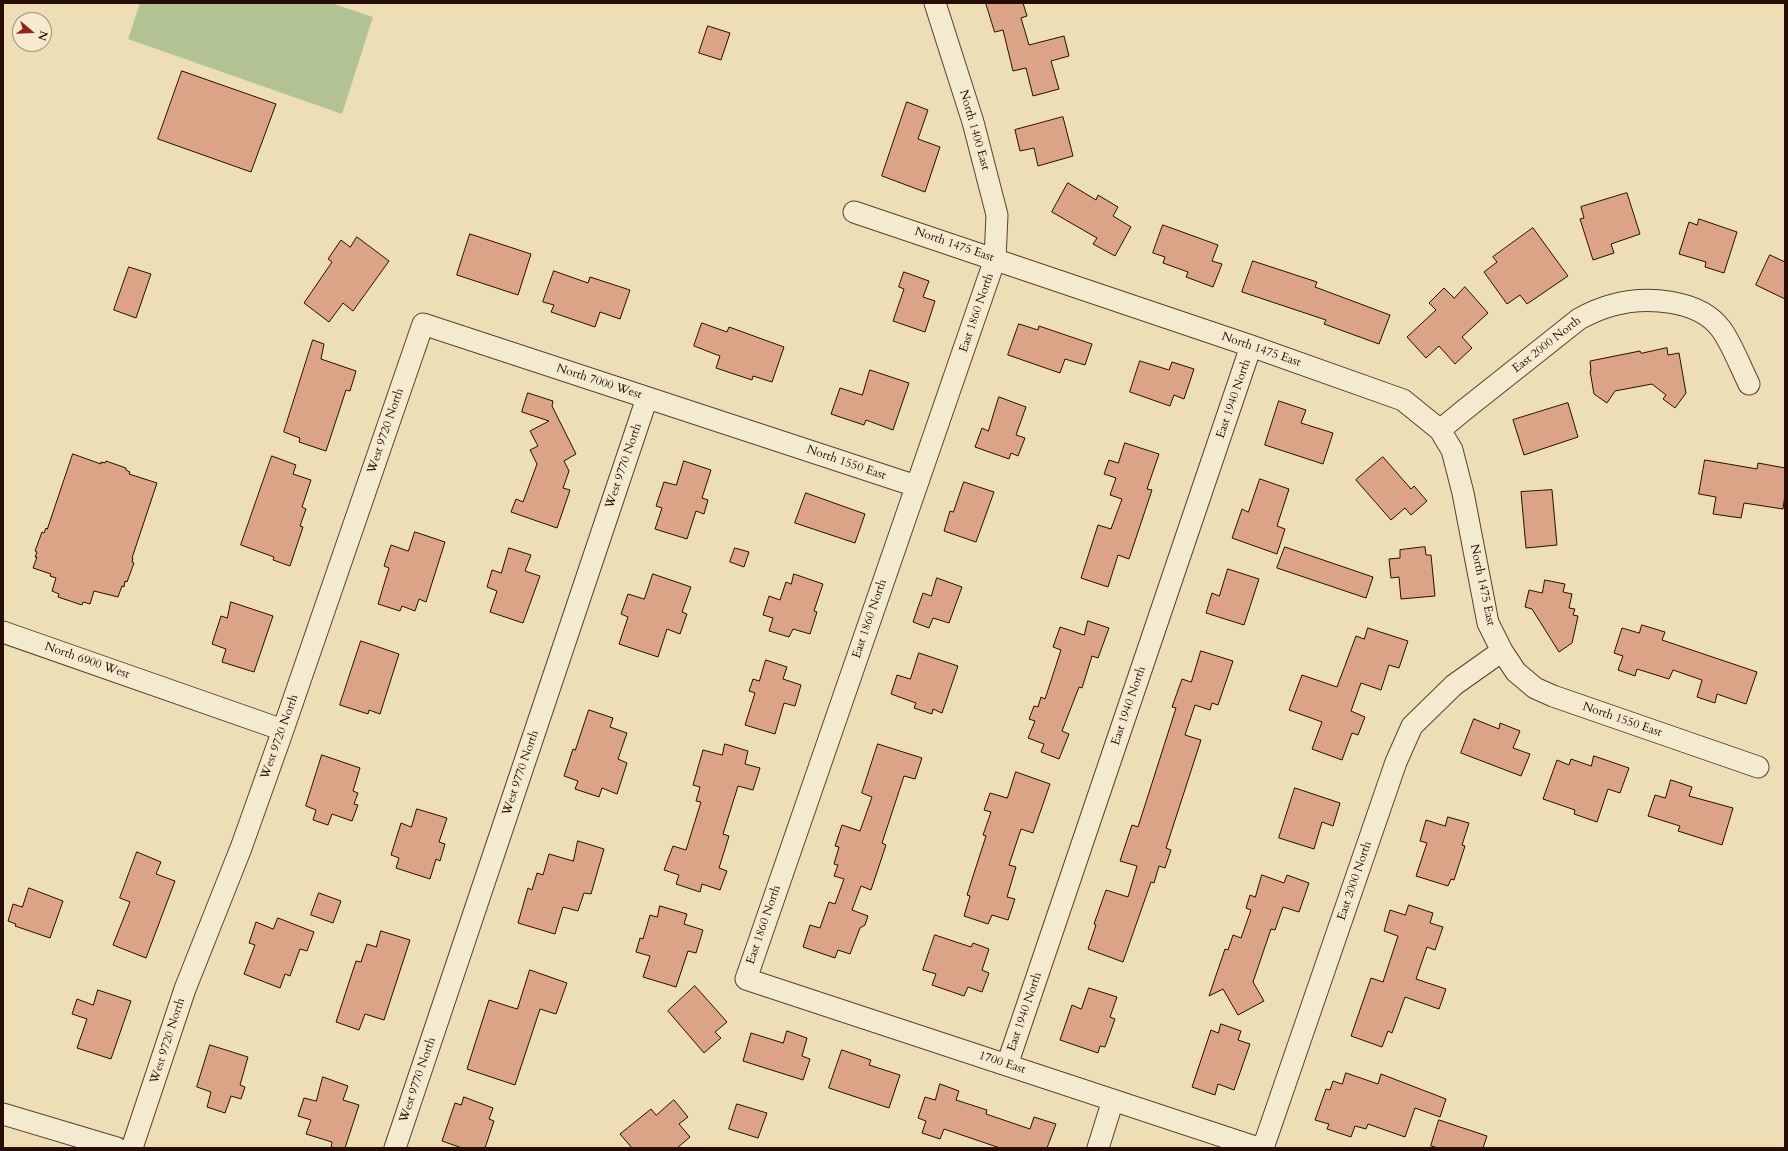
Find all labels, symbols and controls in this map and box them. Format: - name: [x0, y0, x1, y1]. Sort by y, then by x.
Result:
- north arrow: [12, 12, 52, 52]
- text: N: [34, 29, 52, 43]
- street label: North 1400 East: [956, 88, 992, 172]
- street label: North 1475 East: [912, 225, 996, 265]
- street label: East 1860 North: [957, 271, 997, 355]
- street label: East 2000 North: [1510, 314, 1584, 376]
- street label: North 1475 East: [1219, 330, 1303, 370]
- street label: East 1940 North: [1214, 357, 1254, 441]
- street label: North 7000 West: [554, 361, 644, 403]
- street label: West 9720 North: [365, 387, 407, 475]
- street label: West 9770 North: [603, 422, 645, 510]
- street label: North 1550 East: [804, 443, 888, 483]
- street label: North 1475 East: [1466, 543, 1498, 627]
- street label: East 1860 North: [850, 577, 890, 661]
- street label: North 6900 West: [43, 640, 131, 682]
- street label: East 1940 North: [1109, 664, 1149, 748]
- street label: West 9720 North: [258, 693, 302, 781]
- street label: North 1550 East: [1580, 700, 1664, 740]
- street label: West 9770 North: [500, 729, 542, 817]
- street label: East 2000 North: [1335, 839, 1375, 923]
- street label: East 1860 North: [744, 883, 784, 967]
- street label: East 1940 North: [1005, 970, 1045, 1054]
- street label: West 9720 North: [147, 996, 189, 1086]
- street label: West 9770 North: [397, 1036, 439, 1124]
- street label: 1700 East: [977, 1049, 1027, 1077]

